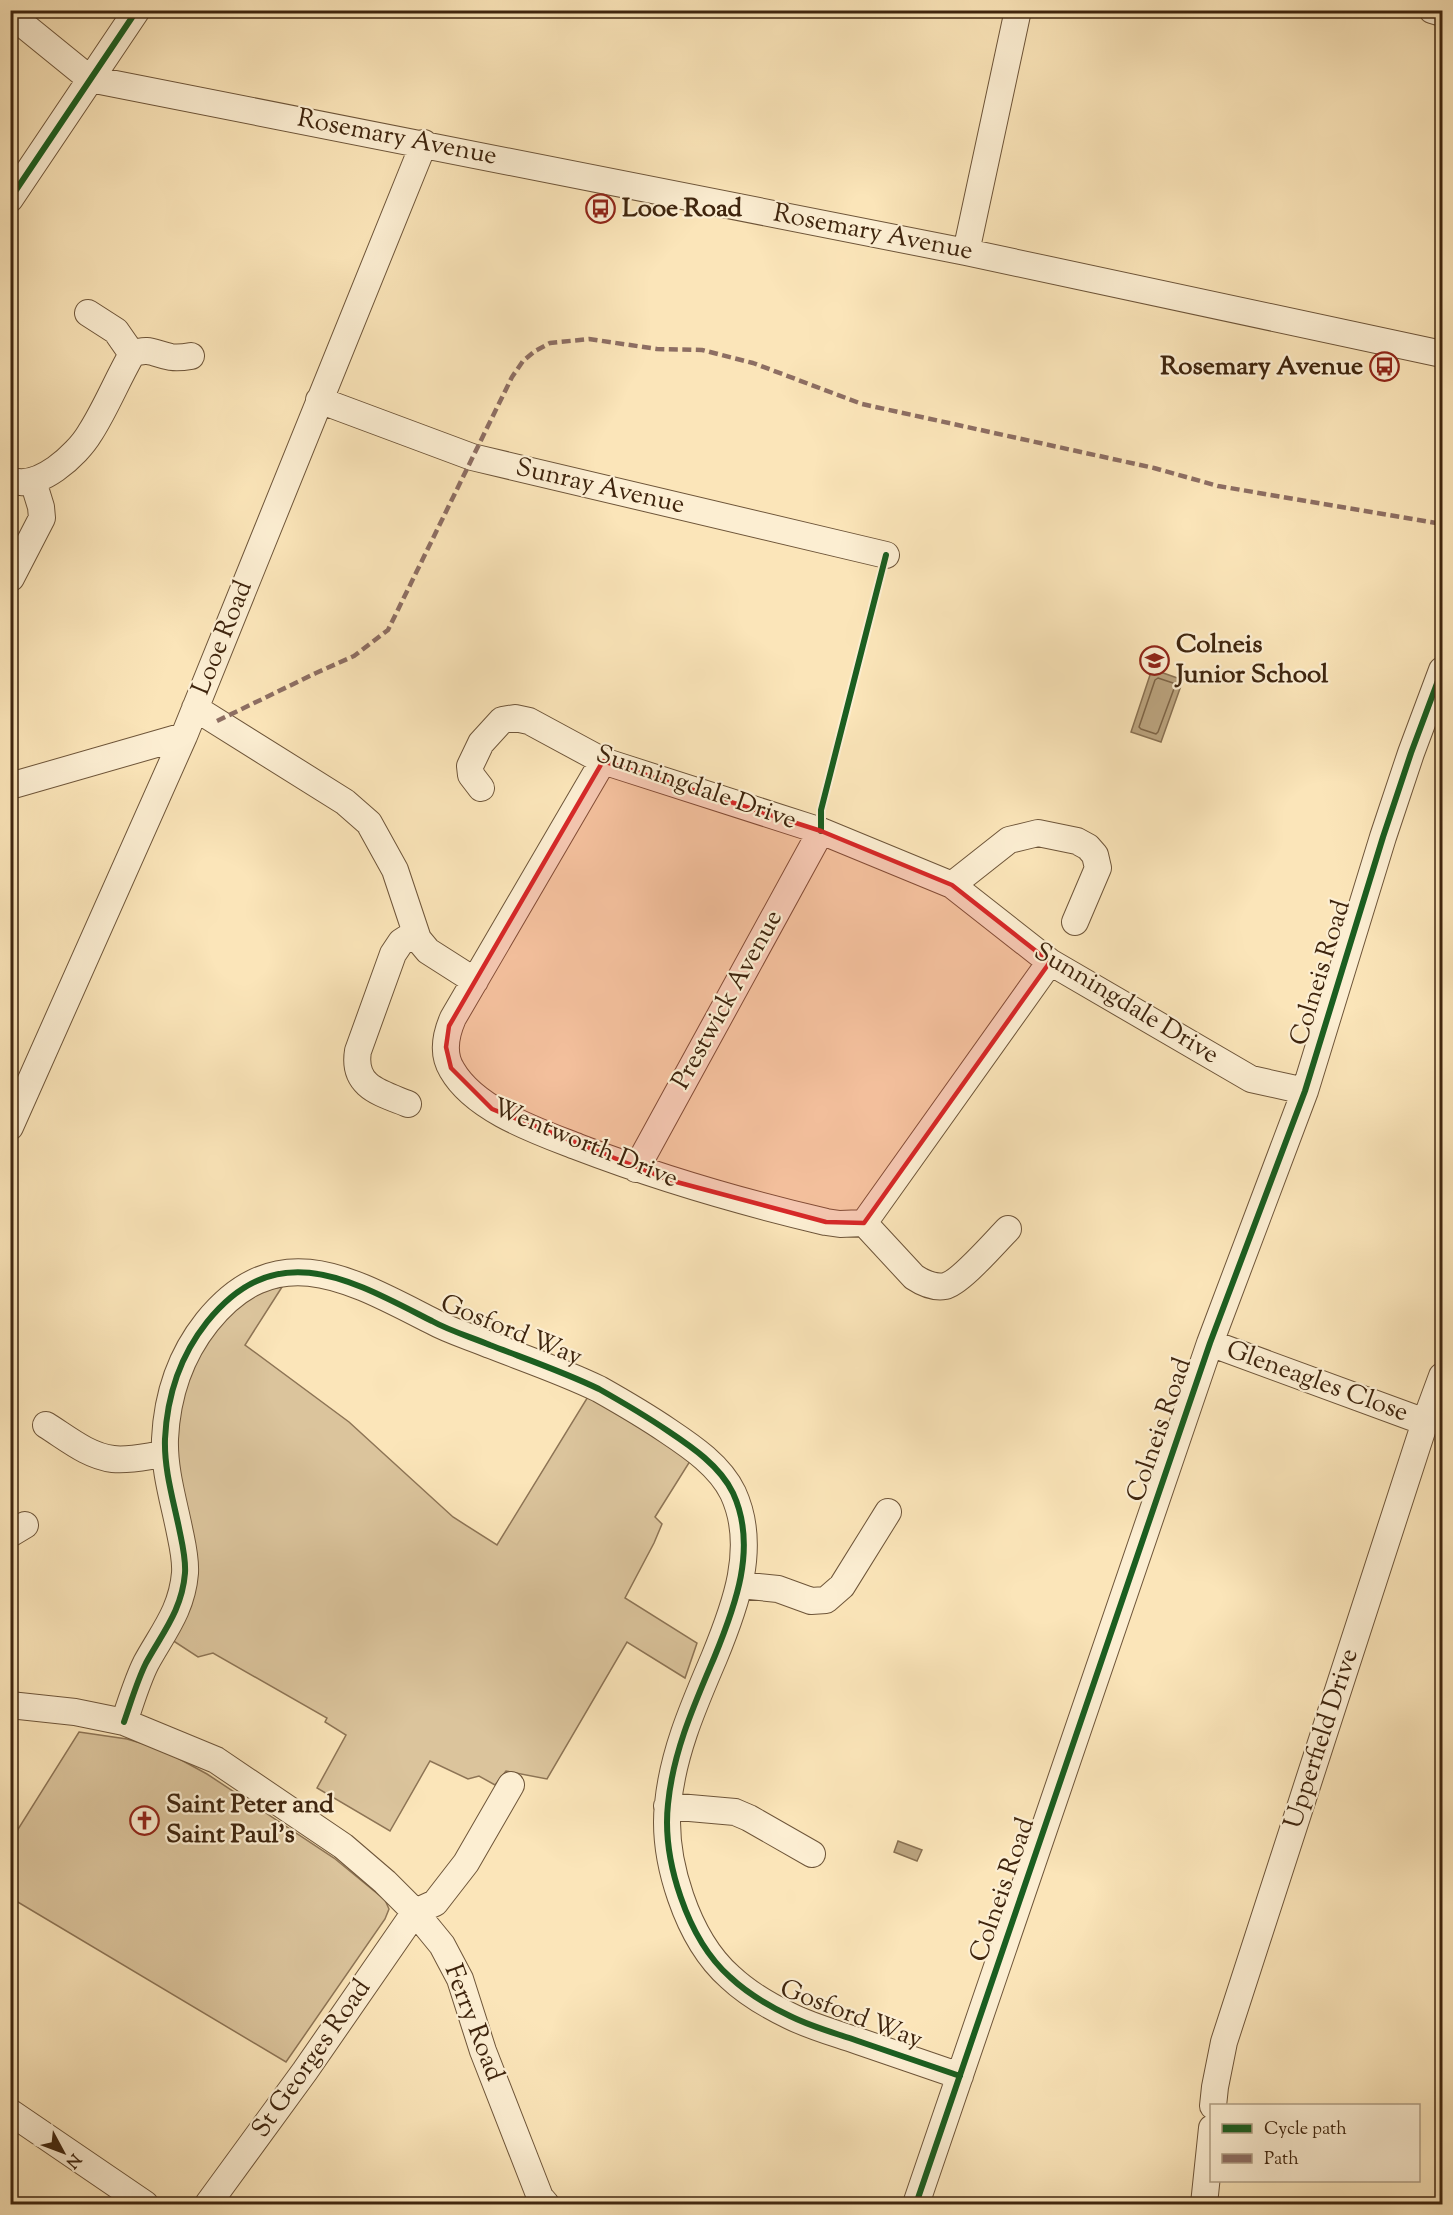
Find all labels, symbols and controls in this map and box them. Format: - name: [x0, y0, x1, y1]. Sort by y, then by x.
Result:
- street label: Rosemary Avenue: [294, 101, 500, 175]
- place label: Looe Road: [622, 191, 743, 228]
- bus stop icon: Looe Road: [585, 193, 617, 225]
- street label: Rosemary Avenue: [770, 196, 976, 270]
- place label: Rosemary Avenue: [1160, 349, 1363, 386]
- bus stop icon: Rosemary Avenue: [1368, 351, 1400, 383]
- street label: Sunray Avenue: [512, 450, 688, 524]
- street label: Looe Road: [183, 575, 263, 701]
- place label: Colneis Junior School: [1174, 627, 1329, 694]
- school or university icon: Colneis Junior School: [1139, 644, 1171, 676]
- street label: Sunningdale Drive: [591, 736, 801, 840]
- street label: Colneis Road: [1281, 895, 1361, 1050]
- street label: Prestwick Avenue: [663, 903, 793, 1097]
- street label: Sunningdale Drive: [1026, 934, 1226, 1074]
- street label: Wentworth Drive: [487, 1090, 683, 1198]
- street label: Gosford Way: [434, 1286, 588, 1376]
- street label: Gleneagles Close: [1221, 1332, 1413, 1432]
- street label: Colneis Road: [1118, 1353, 1202, 1507]
- street label: Upperfield Drive: [1275, 1644, 1369, 1834]
- place label: Saint Peter and Saint Paul's: [166, 1787, 334, 1854]
- church icon: Saint Peter and Saint Paul's: [129, 1804, 161, 1836]
- street label: Colneis Road: [961, 1813, 1045, 1967]
- street label: Ferry Road: [434, 1959, 512, 2087]
- street label: Gosford Way: [774, 1971, 928, 2059]
- street label: St Georges Road: [243, 1972, 381, 2146]
- legend: [1210, 2104, 1420, 2182]
- text: Cycle path: [1264, 2117, 1347, 2143]
- north arrow: [33, 2122, 93, 2182]
- text: Path: [1264, 2147, 1299, 2173]
- text: N: [59, 2148, 85, 2173]

